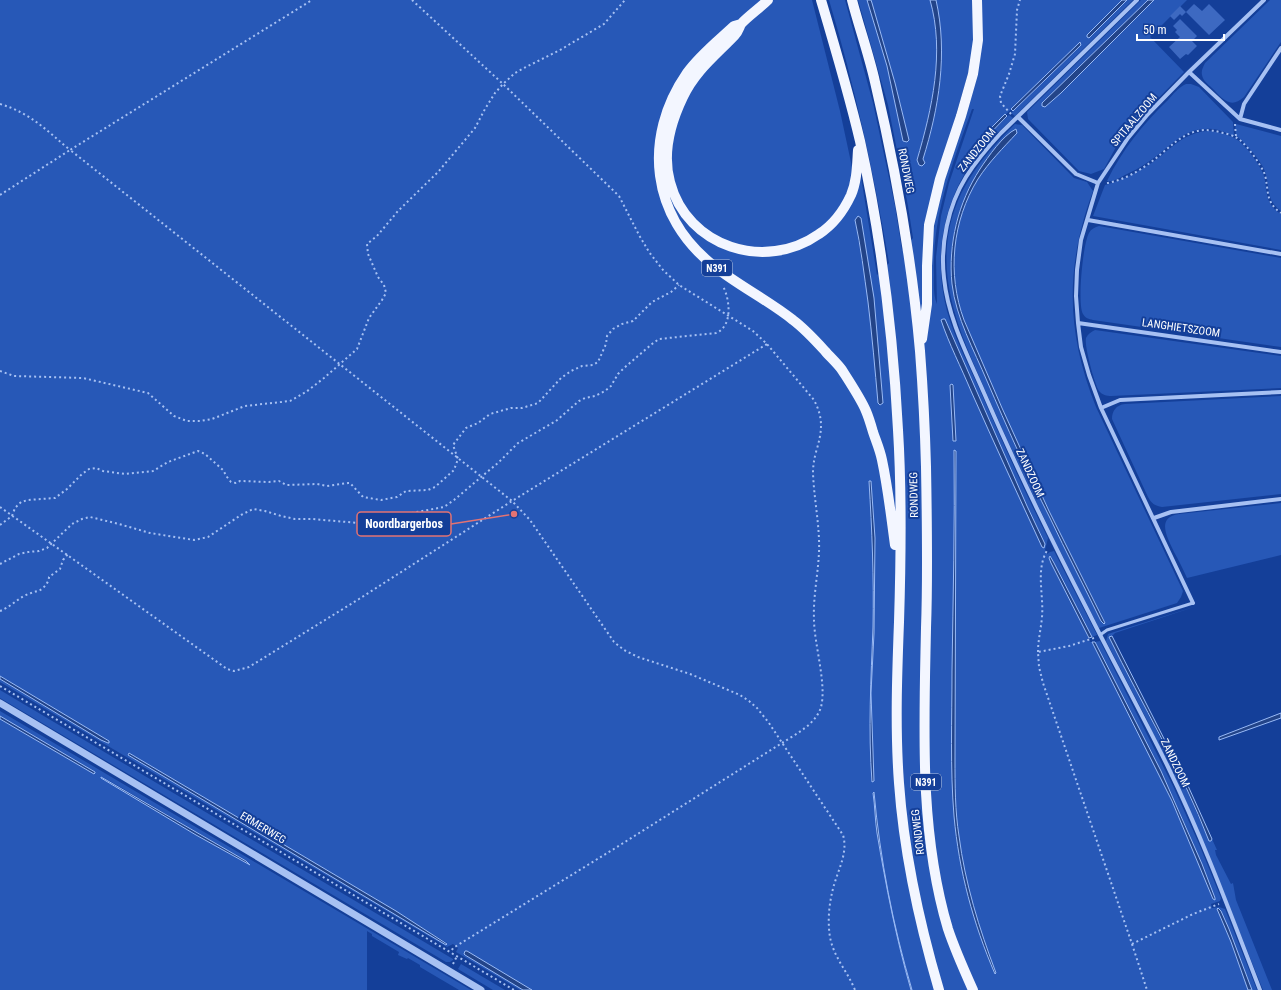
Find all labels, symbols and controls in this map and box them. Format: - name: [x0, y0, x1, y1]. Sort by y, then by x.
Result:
- scale bar: [1137, 16, 1224, 42]
- text: 50 m: [1143, 23, 1167, 37]
- street label: SPITAALZOOM: [1108, 91, 1160, 149]
- street label: ZANDZOOM: [955, 126, 999, 174]
- street label: RONDWEG: [895, 147, 917, 195]
- road number: N391: [702, 260, 732, 276]
- street label: LANGHIETSZOOM: [1141, 316, 1221, 340]
- street label: ZANDZOOM: [1013, 447, 1047, 499]
- street label: RONDWEG: [907, 472, 921, 518]
- callout: Noordbargerbos: [357, 512, 451, 536]
- text: Noordbargerbos: [365, 517, 443, 531]
- street label: ZANDZOOM: [1158, 737, 1192, 789]
- road number: N391: [911, 774, 941, 790]
- street label: RONDWEG: [909, 808, 927, 856]
- street label: ERMERWEG: [238, 809, 288, 847]

